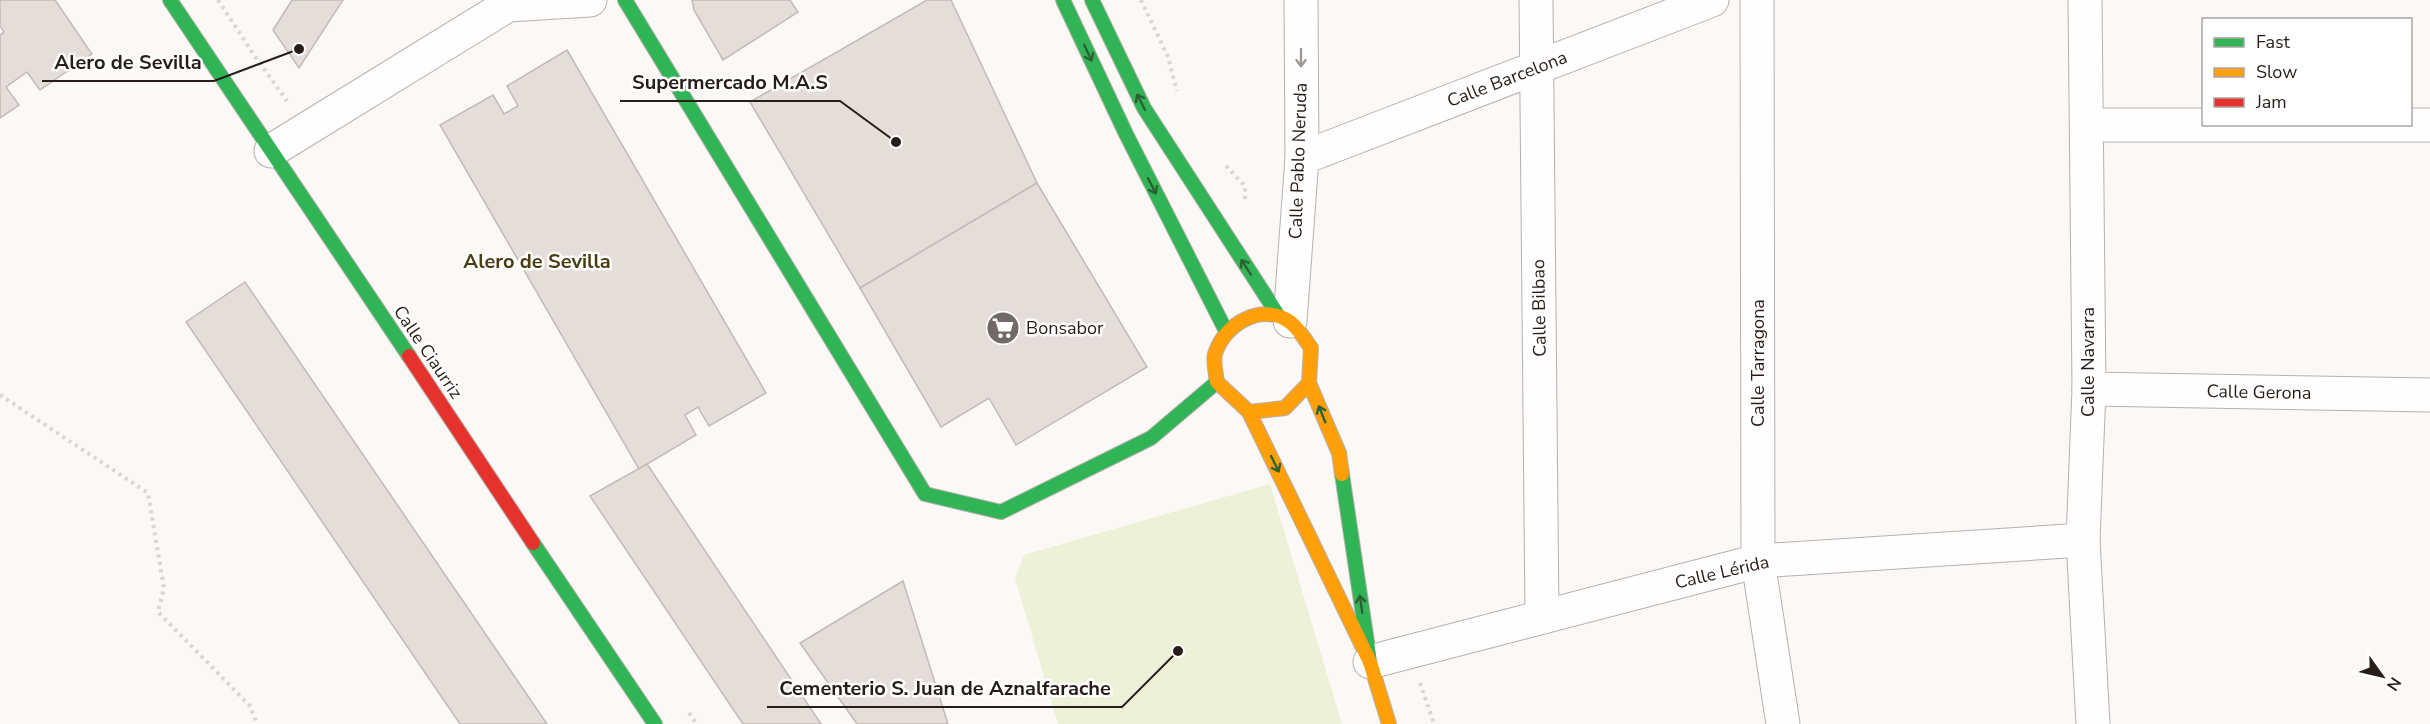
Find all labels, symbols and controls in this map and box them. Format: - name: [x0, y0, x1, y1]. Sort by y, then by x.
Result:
- legend: [2202, 18, 2412, 126]
- text: Fast: [2256, 30, 2291, 54]
- callout: Alero de Sevilla: [42, 43, 214, 81]
- one-way arrow: [1083, 44, 1094, 62]
- street label: Calle Barcelona: [1443, 45, 1571, 113]
- one-way arrow: [1295, 48, 1307, 68]
- text: Alero de Sevilla: [54, 49, 202, 76]
- text: Slow: [2256, 60, 2297, 84]
- callout: Supermercado M.A.S: [620, 63, 840, 101]
- text: Supermercado M.A.S: [632, 69, 828, 96]
- street label: Calle Pablo Neruda: [1283, 82, 1313, 240]
- text: Jam: [2255, 90, 2287, 114]
- one-way arrow: [1135, 93, 1147, 111]
- one-way arrow: [1147, 177, 1158, 195]
- district label: Alero de Sevilla: [463, 248, 611, 275]
- one-way arrow: [1240, 259, 1252, 275]
- street label: Calle Bilbao: [1526, 259, 1552, 357]
- street label: Calle Tarragona: [1746, 299, 1770, 427]
- street label: Calle Ciaurriz: [388, 301, 468, 403]
- street label: Calle Navarra: [2076, 307, 2100, 417]
- supermarket icon: Bonsabor: [985, 310, 1021, 346]
- place label: Bonsabor: [1026, 316, 1104, 340]
- street label: Calle Gerona: [2206, 379, 2312, 405]
- one-way arrow: [1316, 406, 1327, 424]
- one-way arrow: [1270, 455, 1282, 473]
- street label: Calle Lérida: [1673, 550, 1771, 594]
- one-way arrow: [1355, 595, 1366, 615]
- north arrow: [2352, 646, 2412, 706]
- callout: Cementerio S. Juan de Aznalfarache: [767, 669, 1122, 707]
- text: N: [2381, 673, 2406, 695]
- text: Cementerio S. Juan de Aznalfarache: [779, 675, 1111, 702]

